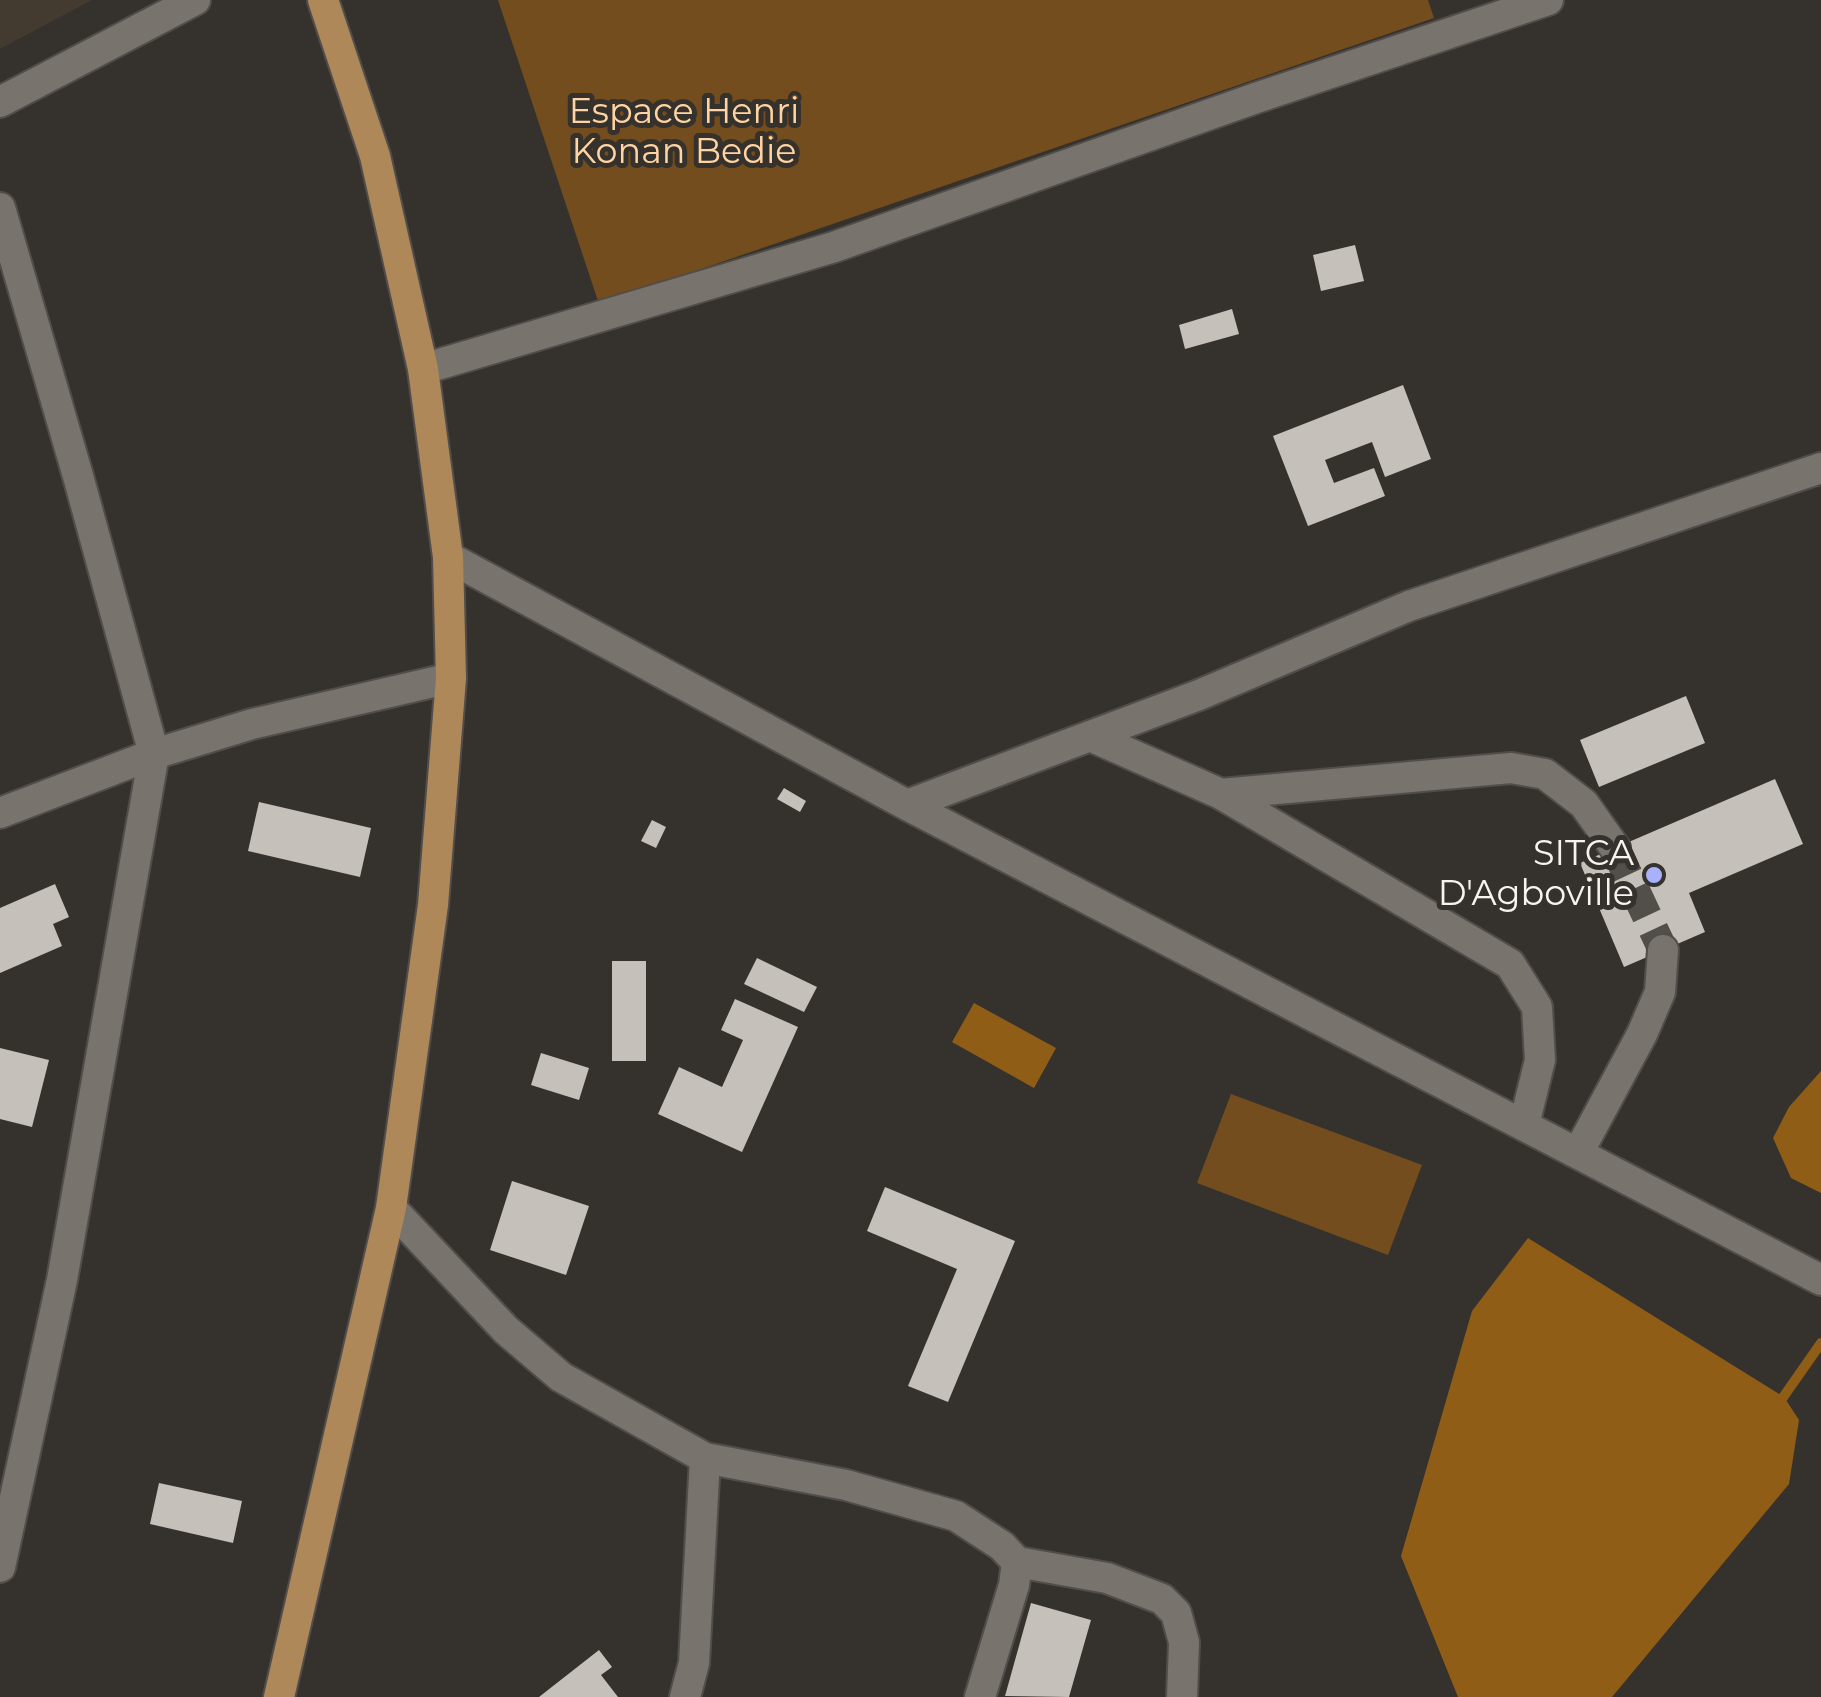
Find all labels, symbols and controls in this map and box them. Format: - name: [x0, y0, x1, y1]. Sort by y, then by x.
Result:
- park label: Espace Henri Konan Bedie: [569, 92, 799, 174]
- place label: SITCA D'Agboville: [1438, 834, 1634, 916]
- marker: SITCA D'Agboville: [1643, 864, 1665, 886]

